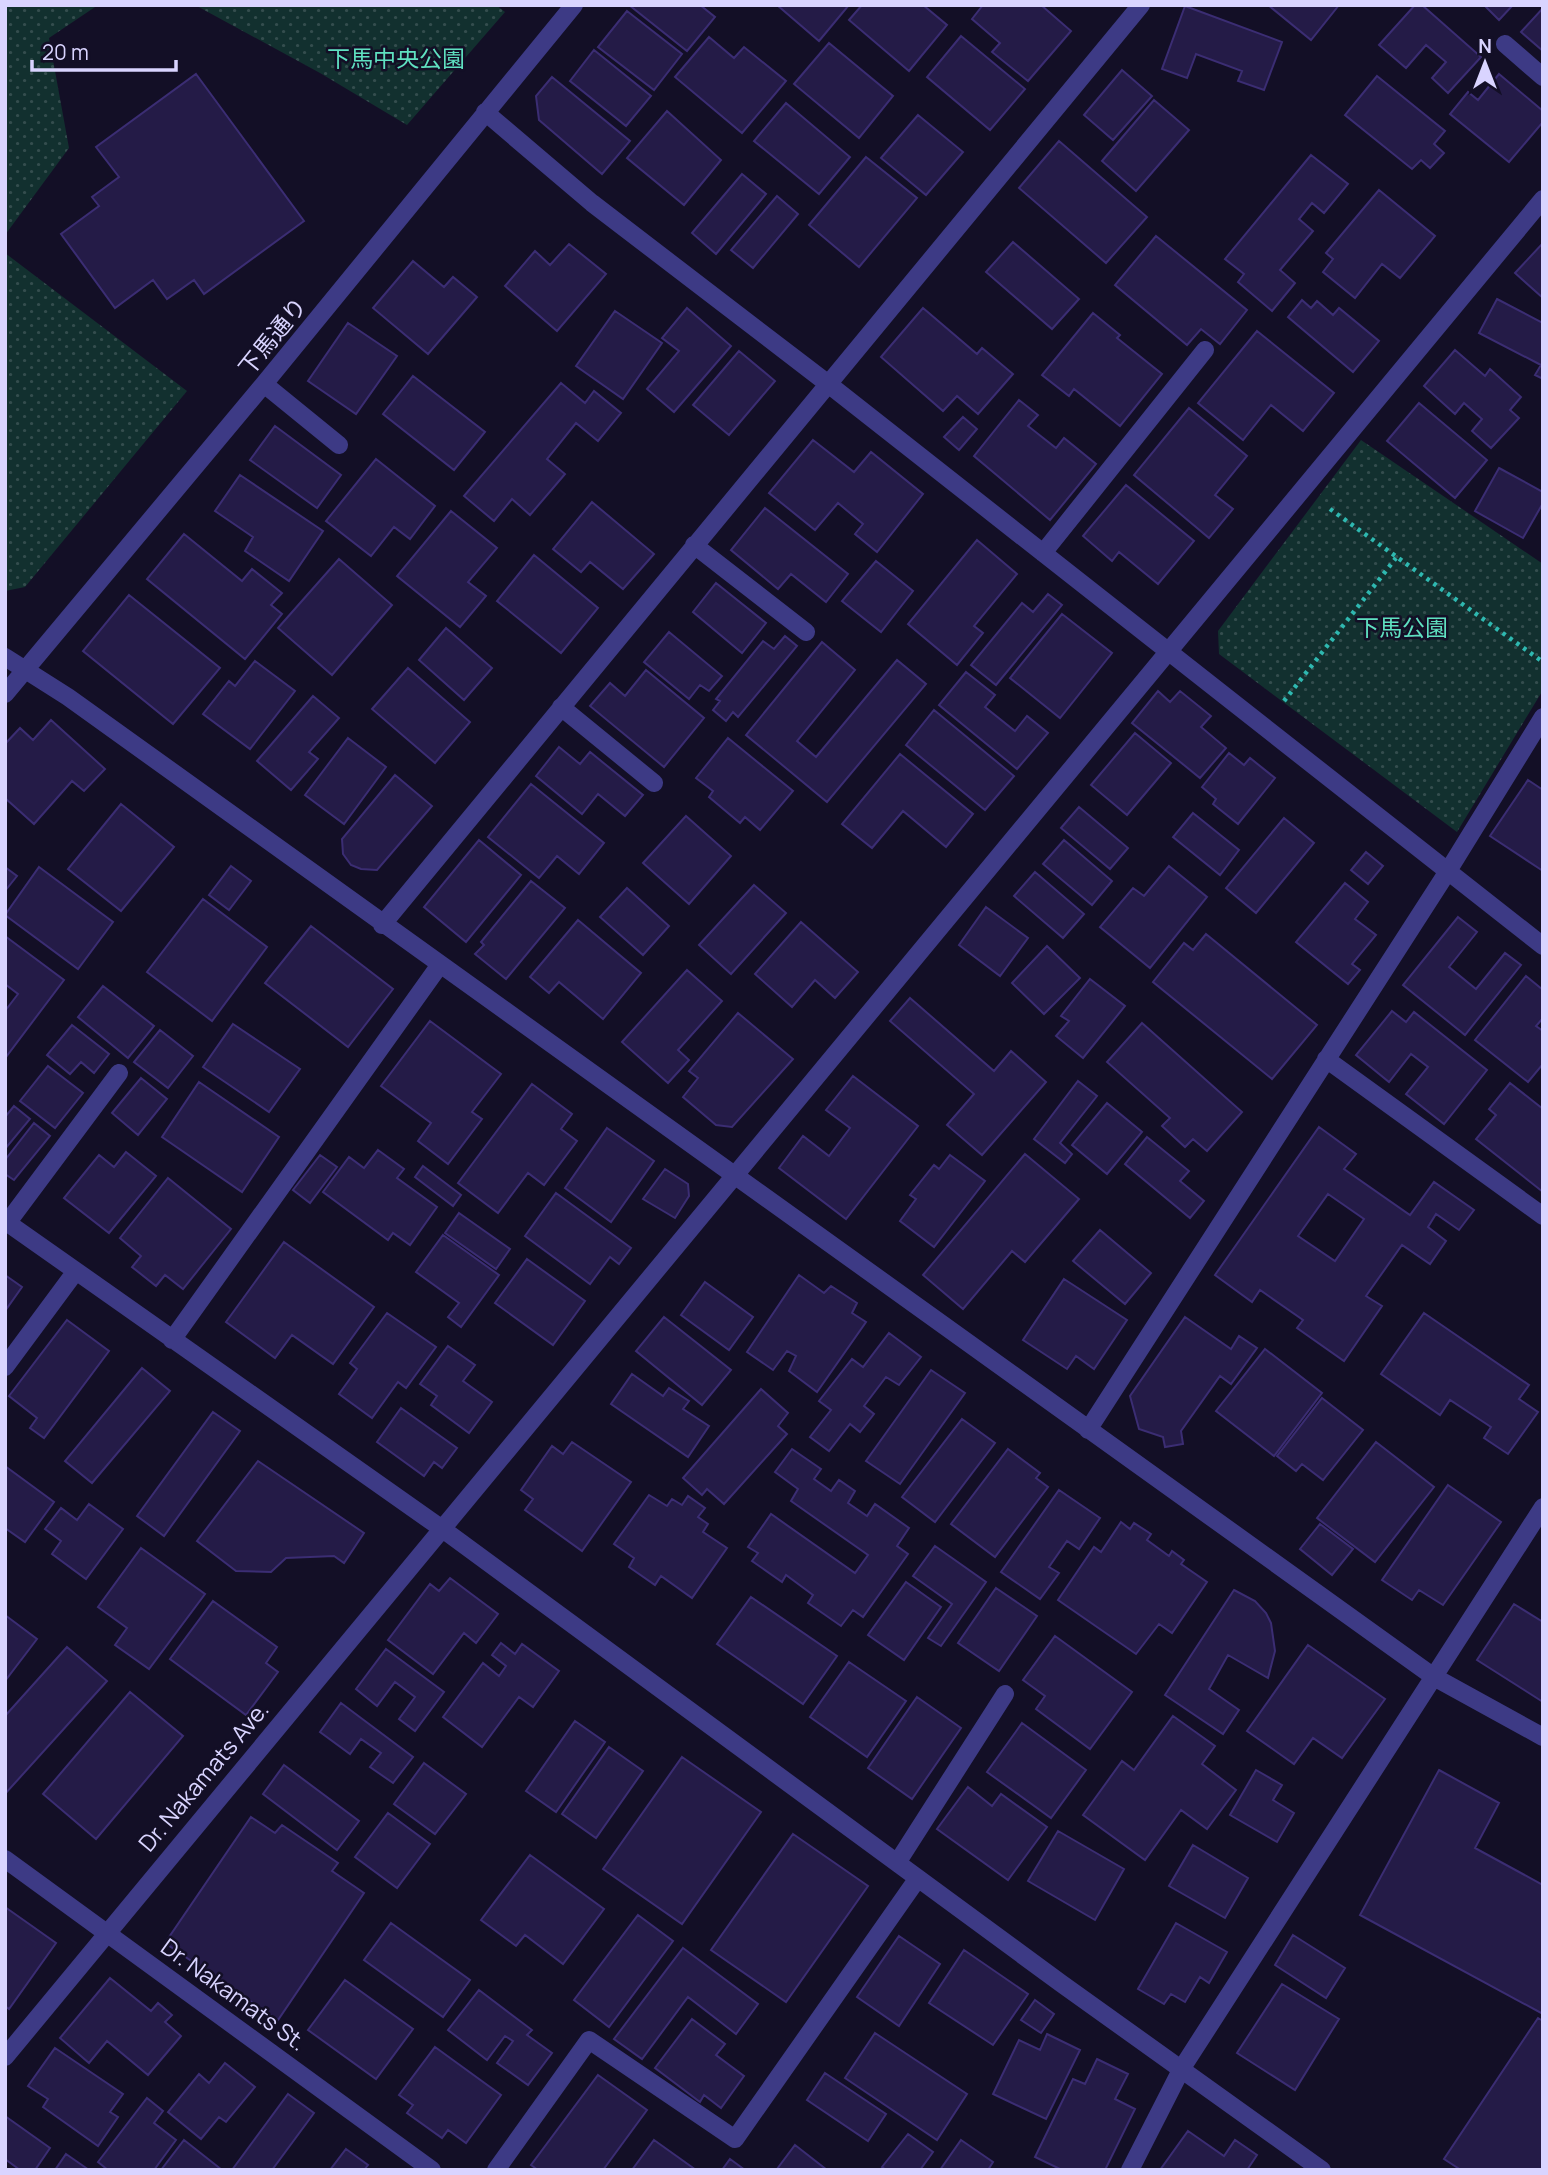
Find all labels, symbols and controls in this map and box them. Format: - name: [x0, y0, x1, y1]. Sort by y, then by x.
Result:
- scale bar: [32, 28, 175, 72]
- north arrow: [1450, 28, 1520, 98]
- text: N: [1478, 33, 1492, 59]
- text: 20 m: [42, 38, 89, 66]
- park label: 下馬中央公園: [327, 42, 465, 74]
- street label: 下馬通り: [231, 290, 313, 382]
- park label: 下馬公園: [1356, 611, 1448, 643]
- street label: Dr. Nakamats Ave.: [131, 1694, 275, 1858]
- street label: Dr. Nakamats St.: [155, 1930, 313, 2058]

